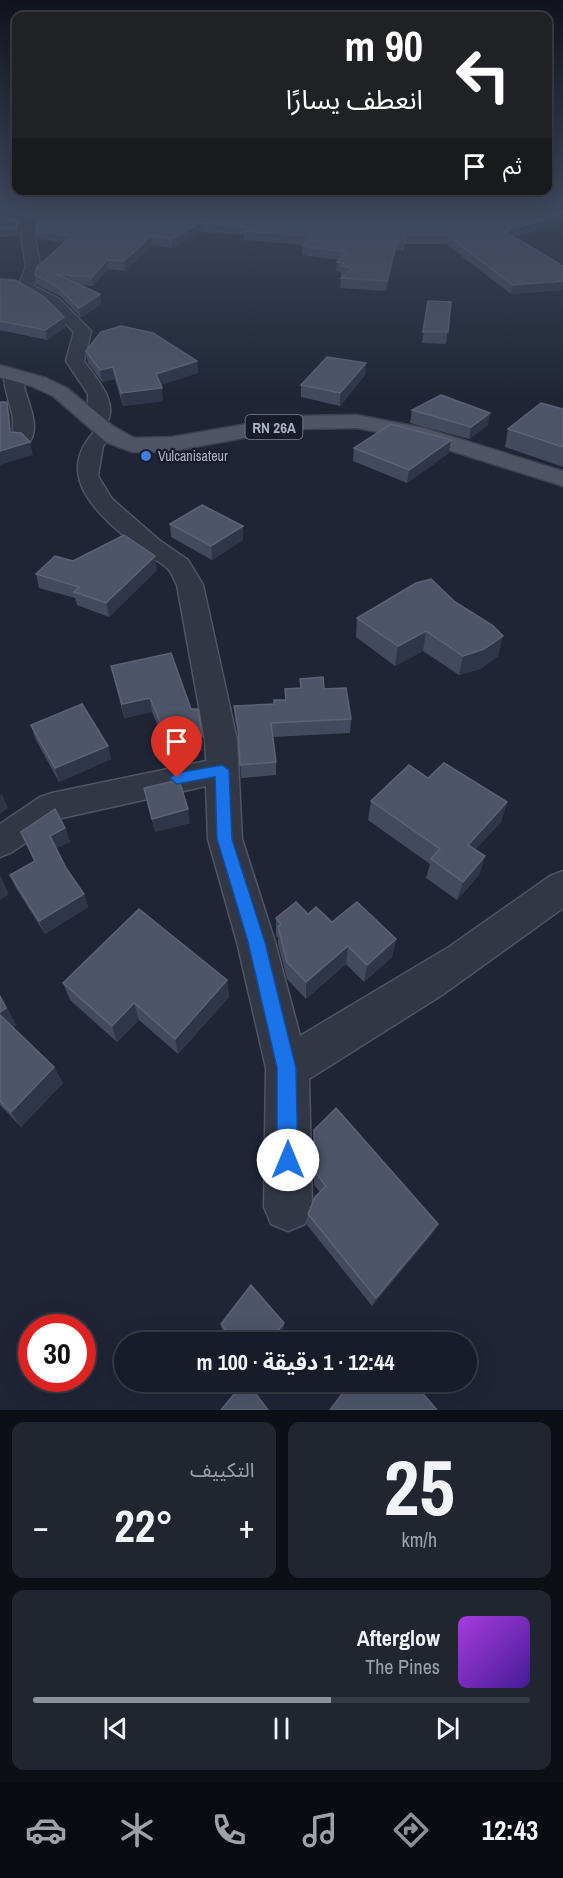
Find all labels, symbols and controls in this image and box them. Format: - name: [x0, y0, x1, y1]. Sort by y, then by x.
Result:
- text: 90 m: [344, 18, 423, 74]
- icon: left: [444, 36, 522, 114]
- text: انعطف يسارًا: [286, 81, 423, 117]
- icon: arrive: [458, 150, 491, 183]
- text: ثم: [503, 151, 522, 181]
- road number: RN 26A: [246, 415, 302, 439]
- place label: Vulcanisateur: [158, 447, 228, 465]
- marker: Vulcanisateur: [139, 449, 153, 463]
- pin: [151, 716, 202, 778]
- icon: arrive: [160, 725, 193, 758]
- position arrow: [256, 1128, 320, 1192]
- speed limit sign: 30: [18, 1314, 96, 1392]
- text: 12:44 · 1 دقيقة · 100 m: [197, 1347, 394, 1377]
- text: 25: [384, 1434, 455, 1539]
- text: التكييف: [190, 1456, 255, 1483]
- text: 22°: [114, 1495, 173, 1556]
- text: −: [33, 1504, 49, 1548]
- text: +: [239, 1504, 254, 1548]
- text: km/h: [401, 1526, 437, 1553]
- text: Afterglow: [357, 1623, 440, 1653]
- text: The Pines: [365, 1653, 440, 1680]
- icon: previous: [99, 1712, 132, 1745]
- icon: pause: [265, 1712, 298, 1745]
- icon: next: [431, 1712, 464, 1745]
- icon: car: [25, 1809, 67, 1851]
- icon: climate: [116, 1809, 158, 1851]
- icon: phone: [208, 1809, 250, 1851]
- icon: music: [299, 1809, 341, 1851]
- icon: directions: [390, 1809, 432, 1851]
- text: 12:43: [482, 1812, 538, 1848]

